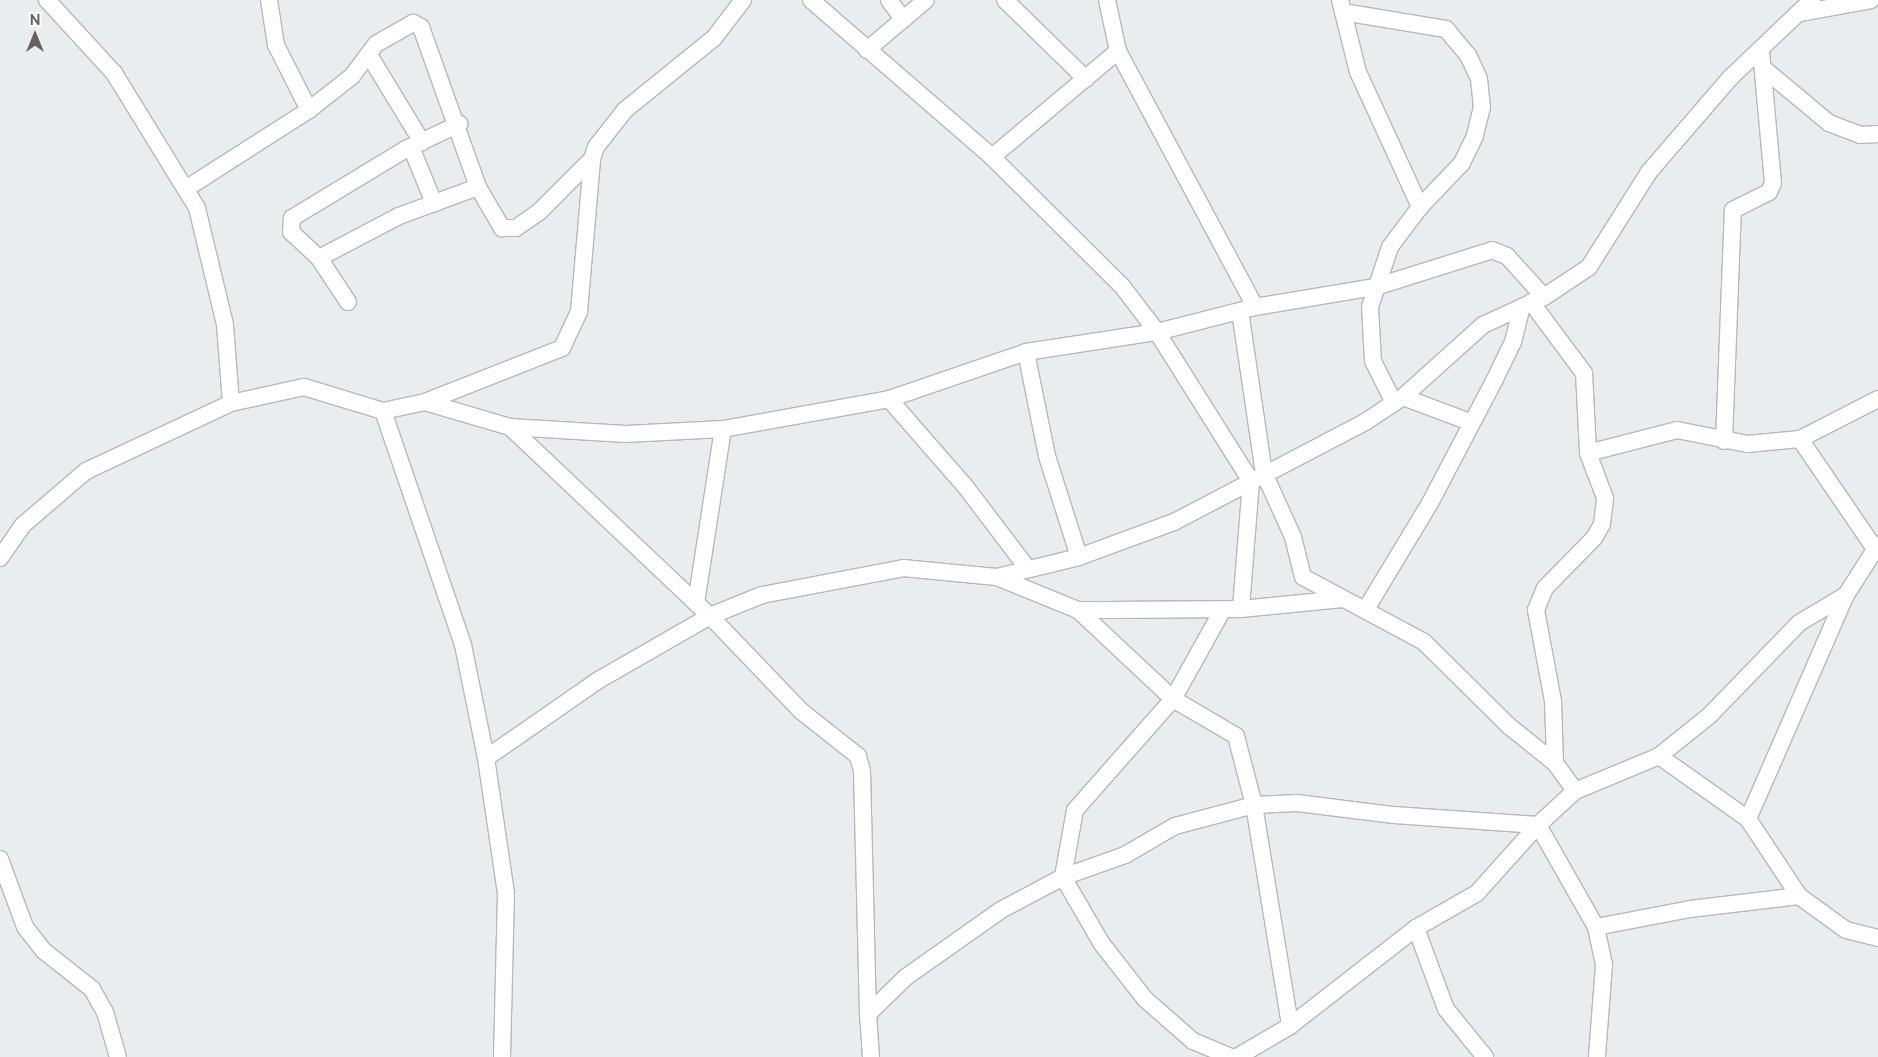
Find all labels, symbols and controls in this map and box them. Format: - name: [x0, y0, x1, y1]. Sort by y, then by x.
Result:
- north arrow: [10, 10, 60, 60]
- text: N: [30, 12, 40, 28]

